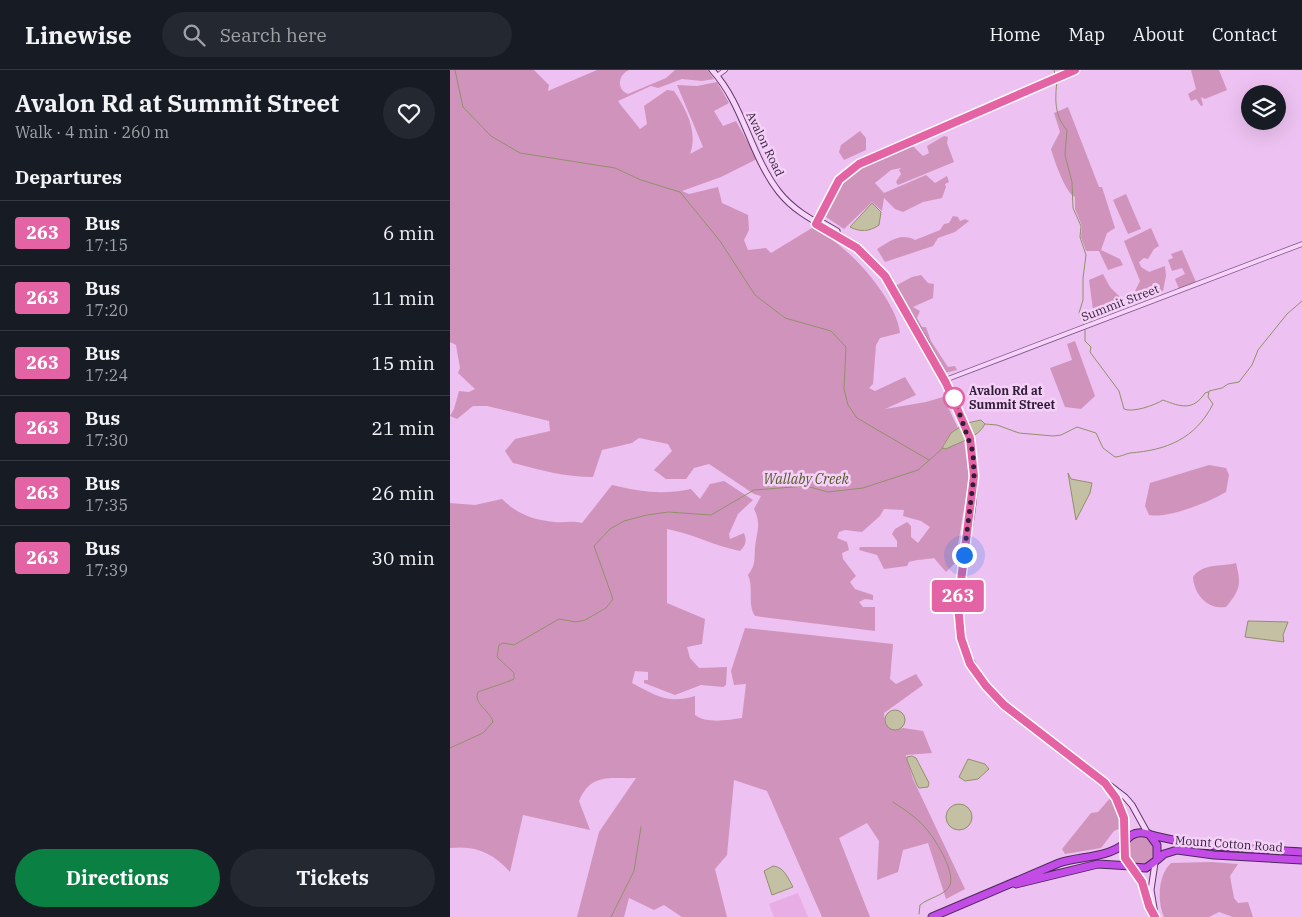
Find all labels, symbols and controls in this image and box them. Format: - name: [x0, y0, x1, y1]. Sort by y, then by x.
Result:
- search box: [162, 12, 512, 57]
- text: Linewise: [25, 19, 132, 51]
- icon: search: [180, 21, 208, 49]
- text: Search here: [220, 23, 327, 47]
- text: Home: [989, 23, 1041, 46]
- text: Map: [1069, 23, 1105, 46]
- text: About: [1133, 23, 1184, 46]
- text: Contact: [1212, 23, 1277, 46]
- map controls: [1241, 85, 1286, 130]
- button: layers: [1241, 85, 1286, 130]
- text: Avalon Rd at Summit Street: [15, 87, 339, 119]
- button: heart: [383, 87, 435, 139]
- street label: Avalon Road: [743, 109, 788, 179]
- text: Walk · 4 min · 260 m: [15, 122, 169, 142]
- text: Departures: [15, 165, 122, 189]
- text: Bus: [85, 211, 120, 235]
- text: 263: [26, 221, 59, 244]
- text: 6 min: [383, 221, 435, 245]
- text: 17:15: [85, 235, 128, 255]
- text: Bus: [85, 276, 120, 300]
- street label: Summit Street: [1079, 281, 1161, 324]
- text: 263: [26, 286, 59, 309]
- text: 11 min: [372, 286, 435, 310]
- text: 17:20: [85, 300, 128, 320]
- text: Bus: [85, 341, 120, 365]
- text: 263: [26, 351, 59, 374]
- text: 15 min: [372, 351, 435, 375]
- text: 17:24: [85, 365, 128, 385]
- place label: Avalon Rd at Summit Street: [969, 383, 1055, 412]
- marker: Avalon Rd at Summit Street: [943, 387, 965, 409]
- text: Bus: [85, 406, 120, 430]
- text: 263: [26, 416, 59, 439]
- text: 21 min: [372, 416, 435, 440]
- text: 17:30: [85, 430, 128, 450]
- water label: Wallaby Creek: [763, 470, 849, 488]
- text: Bus: [85, 471, 120, 495]
- text: 263: [26, 481, 59, 504]
- text: 26 min: [372, 481, 435, 505]
- text: 17:35: [85, 495, 128, 515]
- text: Bus: [85, 536, 120, 560]
- your location: [952, 543, 977, 568]
- text: 263: [26, 546, 59, 569]
- text: 30 min: [372, 546, 435, 570]
- text: 17:39: [85, 560, 128, 580]
- line badge: 263: [929, 580, 987, 612]
- text: 263: [942, 584, 974, 607]
- street label: Mount Cotton Road: [1175, 832, 1283, 855]
- button: Directions: [15, 849, 220, 907]
- button: Tickets: [230, 849, 435, 907]

